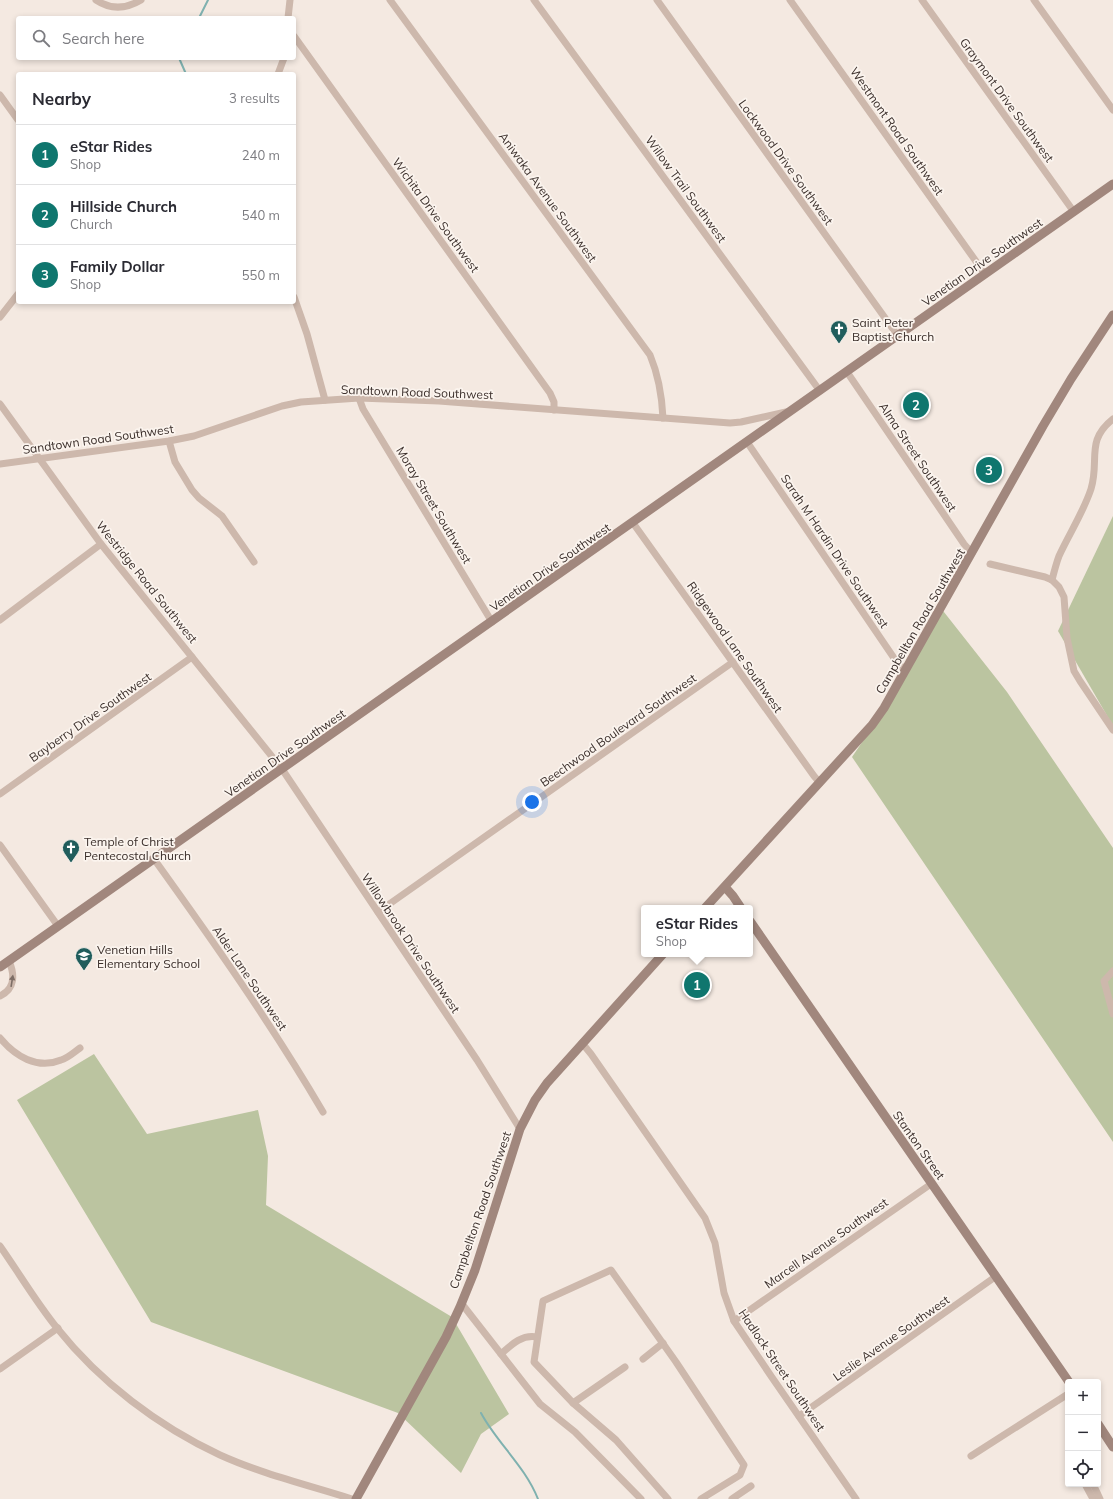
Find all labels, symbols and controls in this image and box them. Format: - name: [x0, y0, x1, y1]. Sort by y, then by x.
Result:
- search box: [16, 16, 296, 60]
- icon: search: [30, 27, 52, 49]
- text: Search here: [62, 29, 144, 48]
- street label: Graymont Drive Southwest: [957, 35, 1057, 165]
- street label: Westmont Road Southwest: [847, 64, 947, 198]
- text: Nearby: [32, 88, 91, 109]
- text: 3 results: [229, 90, 280, 106]
- street label: Lockwood Drive Southwest: [736, 96, 836, 228]
- street label: Aniwaka Avenue Southwest: [496, 129, 600, 265]
- street label: Willow Trail Southwest: [642, 133, 730, 245]
- text: eStar Rides: [70, 137, 152, 156]
- text: 1: [41, 147, 49, 163]
- text: 240 m: [242, 147, 280, 163]
- street label: Wichita Drive Southwest: [389, 155, 483, 275]
- text: Shop: [70, 156, 101, 172]
- text: Hillside Church: [70, 197, 177, 216]
- text: 2: [41, 207, 49, 223]
- text: 540 m: [242, 207, 280, 223]
- street label: Venetian Drive Southwest: [919, 215, 1045, 309]
- text: Church: [70, 216, 113, 232]
- text: Family Dollar: [70, 257, 165, 276]
- text: 3: [41, 267, 49, 283]
- text: 550 m: [242, 267, 280, 283]
- text: Shop: [70, 276, 101, 292]
- place label: Saint Peter Baptist Church: [852, 315, 934, 344]
- church icon: Saint Peter Baptist Church: [829, 319, 849, 344]
- street label: Sandtown Road Southwest: [341, 382, 493, 402]
- pin: 2: [903, 390, 929, 420]
- street label: Alma Street Southwest: [876, 400, 960, 514]
- street label: Sandtown Road Southwest: [22, 421, 174, 457]
- street label: Moray Street Southwest: [393, 444, 475, 566]
- pin: 3: [976, 455, 1002, 485]
- street label: Sarah M Hardin Drive Southwest: [778, 471, 892, 631]
- street label: Westridge Road Southwest: [93, 518, 201, 646]
- street label: Venetian Drive Southwest: [487, 520, 613, 614]
- street label: Campbellton Road Southwest: [872, 546, 968, 696]
- street label: Ridgewood Lane Southwest: [684, 579, 786, 715]
- street label: Bayberry Drive Southwest: [26, 669, 154, 765]
- street label: Beechwood Boulevard Southwest: [537, 670, 699, 790]
- street label: Venetian Drive Southwest: [222, 706, 348, 800]
- your location: [522, 792, 542, 812]
- place label: Temple of Christ Pentecostal Church: [84, 834, 191, 863]
- church icon: Temple of Christ Pentecostal Church: [61, 838, 81, 863]
- street label: Willowbrook Drive Southwest: [359, 870, 463, 1016]
- popup: [641, 905, 753, 957]
- text: eStar Rides: [656, 914, 738, 933]
- street label: Alder Lane Southwest: [209, 923, 291, 1033]
- text: Shop: [656, 933, 687, 949]
- place label: Venetian Hills Elementary School: [97, 942, 200, 971]
- school or university icon: Venetian Hills Elementary School: [74, 946, 94, 971]
- pin: 1: [684, 970, 710, 1000]
- one-way arrow: [9, 975, 15, 987]
- street label: Stanton Street: [890, 1108, 948, 1182]
- street label: Campbellton Road Southwest: [446, 1129, 514, 1291]
- street label: Marcell Avenue Southwest: [761, 1195, 891, 1291]
- street label: Leslie Avenue Southwest: [830, 1292, 952, 1384]
- street label: Hadlock Street Southwest: [735, 1306, 829, 1434]
- map controls: [1065, 1379, 1101, 1487]
- button: +: [1065, 1379, 1101, 1415]
- button: −: [1065, 1415, 1101, 1451]
- button: locate: [1065, 1451, 1101, 1487]

